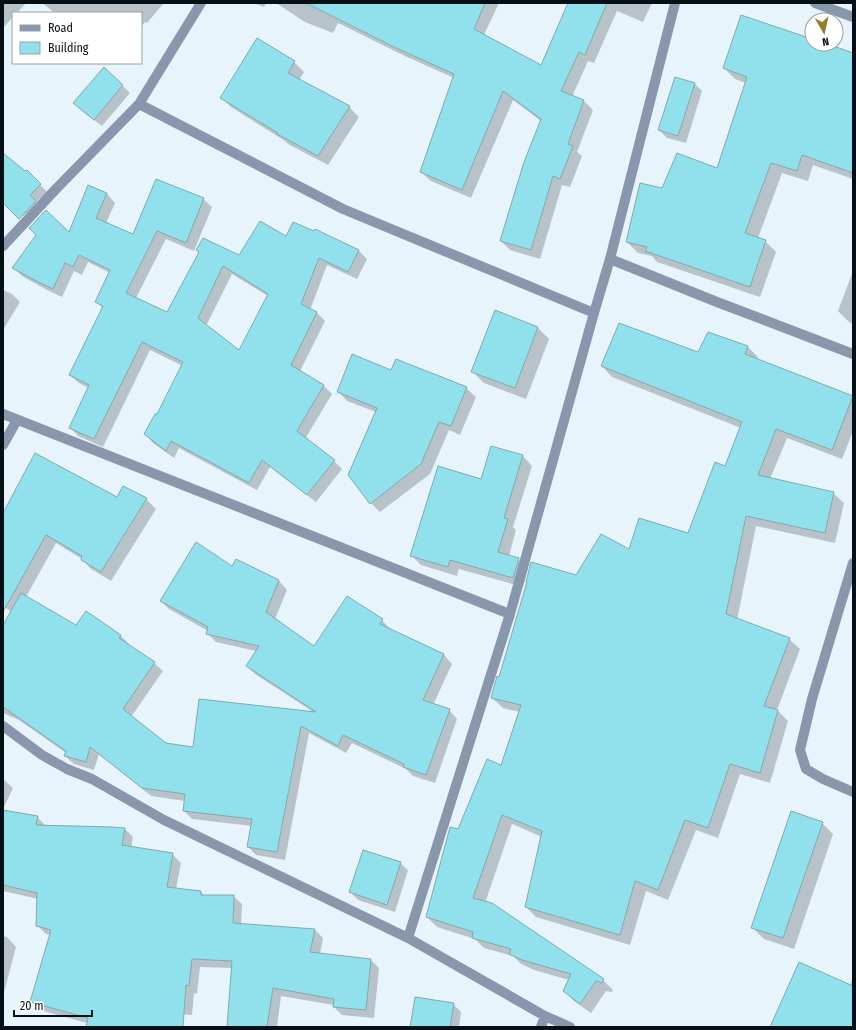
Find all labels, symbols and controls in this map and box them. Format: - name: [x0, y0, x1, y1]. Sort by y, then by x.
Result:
- legend: [12, 12, 142, 64]
- north arrow: [804, 12, 844, 52]
- text: Road: [48, 21, 73, 35]
- text: N: [821, 34, 830, 48]
- text: Building: [48, 41, 89, 55]
- scale bar: [14, 992, 92, 1018]
- text: 20 m: [20, 999, 44, 1013]

